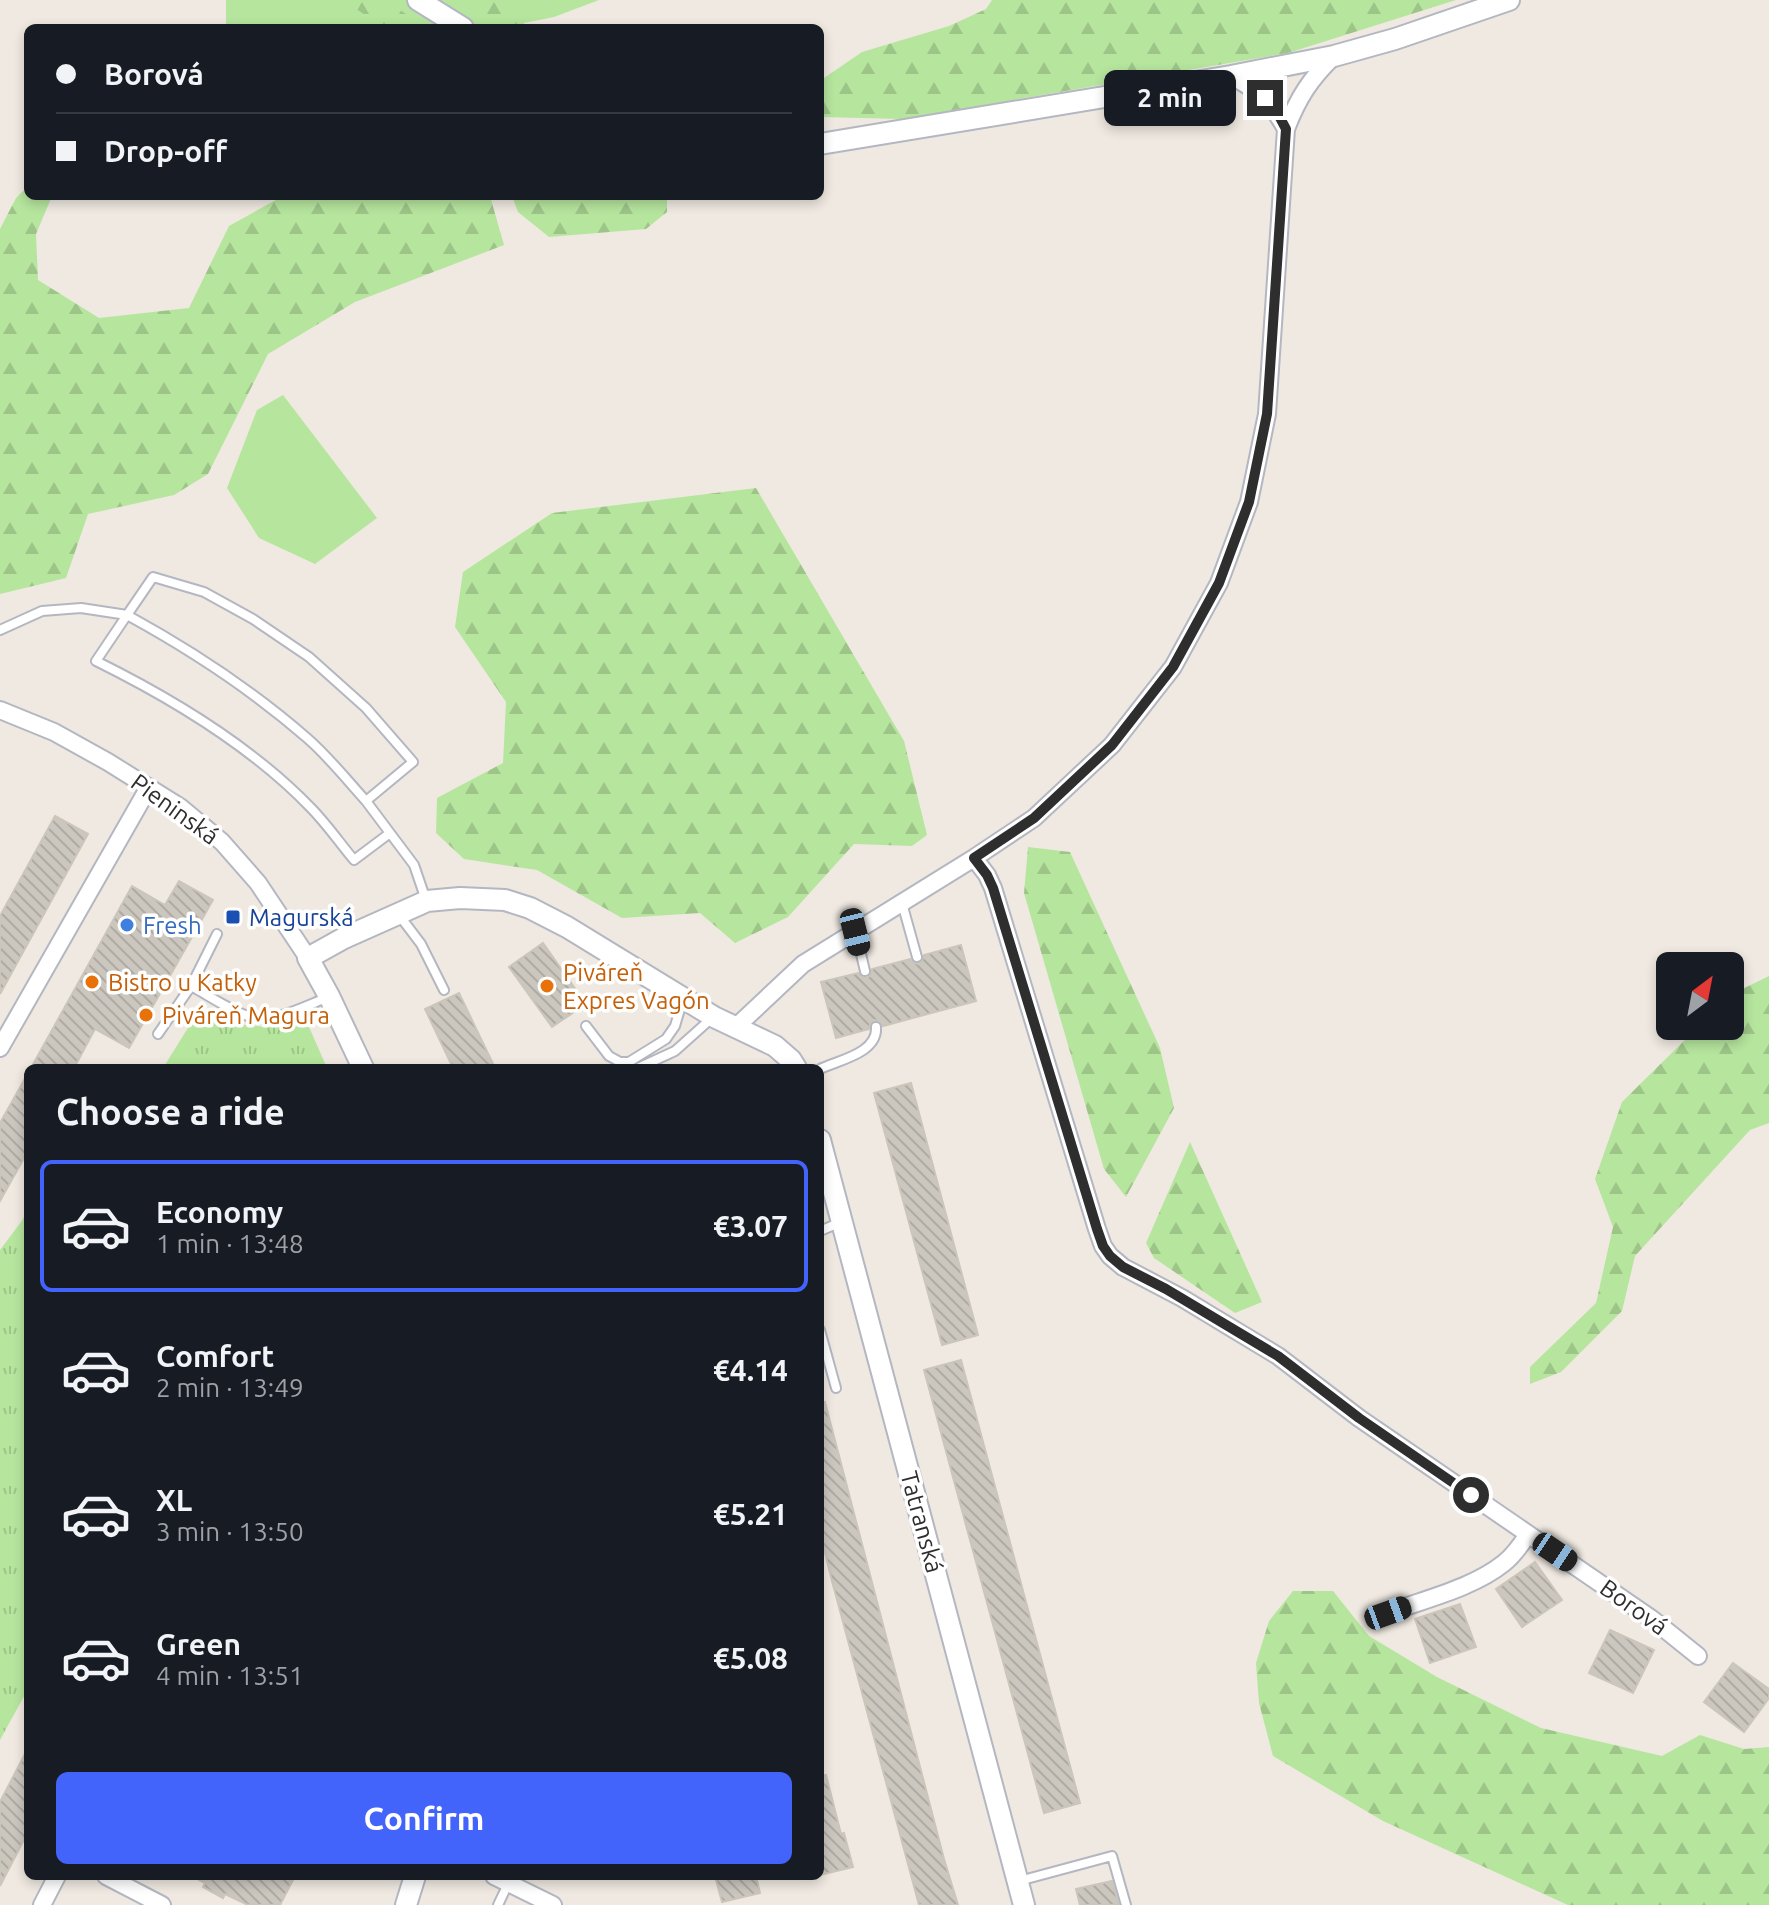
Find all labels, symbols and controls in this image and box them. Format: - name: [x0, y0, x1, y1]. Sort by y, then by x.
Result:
- text: Borová: [104, 57, 204, 91]
- callout: 2 min: [1105, 70, 1237, 126]
- route end: [1247, 80, 1283, 116]
- text: 2 min: [1137, 83, 1203, 112]
- text: Drop-off: [104, 134, 227, 168]
- street label: Pieninská: [126, 768, 224, 850]
- place label: Magurská: [249, 904, 354, 931]
- car: [838, 906, 872, 958]
- marker: Magurská: [224, 908, 242, 926]
- place label: Fresh: [143, 912, 202, 939]
- marker: Fresh: [118, 916, 136, 934]
- north arrow: [1656, 952, 1744, 1040]
- map controls: [1656, 952, 1744, 1040]
- place label: Piváreň Expres Vagón: [563, 959, 710, 1014]
- place label: Bistro u Katky: [108, 969, 257, 996]
- marker: Bistro u Katky: [83, 973, 101, 991]
- marker: Piváreň Expres Vagón: [538, 977, 556, 995]
- place label: Piváreň Magura: [162, 1002, 330, 1029]
- marker: Piváreň Magura: [137, 1006, 155, 1024]
- text: Choose a ride: [56, 1091, 285, 1132]
- icon: car: [60, 1190, 132, 1262]
- text: Economy: [156, 1195, 283, 1229]
- text: €3.07: [713, 1209, 788, 1243]
- text: 1 min · 13:48: [156, 1229, 304, 1258]
- icon: car: [60, 1334, 132, 1406]
- text: Comfort: [156, 1339, 274, 1373]
- text: €4.14: [713, 1353, 788, 1387]
- text: 2 min · 13:49: [156, 1373, 304, 1402]
- street label: Tatranská: [895, 1468, 949, 1576]
- route start: [1453, 1477, 1489, 1513]
- icon: car: [60, 1478, 132, 1550]
- text: XL: [156, 1483, 192, 1517]
- text: €5.21: [713, 1497, 788, 1531]
- text: 3 min · 13:50: [156, 1517, 304, 1546]
- car: [1528, 1529, 1582, 1575]
- street label: Borová: [1595, 1574, 1673, 1640]
- car: [1361, 1594, 1415, 1632]
- icon: car: [60, 1622, 132, 1694]
- text: Green: [156, 1627, 241, 1661]
- text: €5.08: [713, 1641, 788, 1675]
- text: 4 min · 13:51: [156, 1661, 304, 1690]
- button: Confirm: [56, 1772, 792, 1864]

